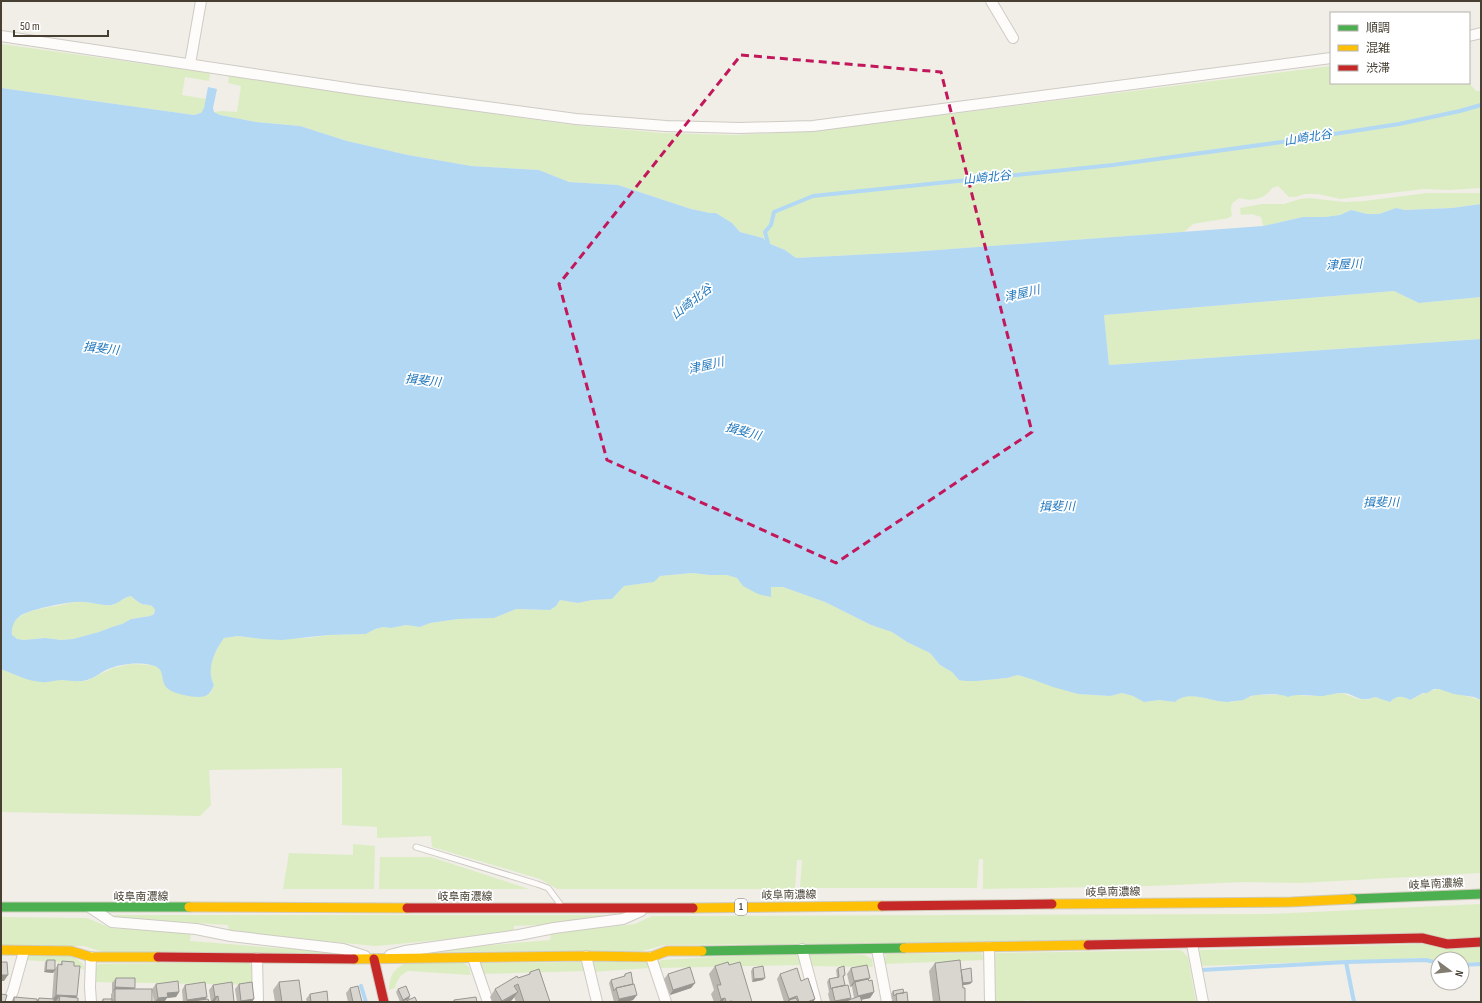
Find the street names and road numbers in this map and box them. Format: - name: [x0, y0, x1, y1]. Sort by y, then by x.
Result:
- street label: 岐阜南濃線: [1408, 876, 1464, 892]
- street label: 岐阜南濃線: [1085, 885, 1141, 899]
- street label: 岐阜南濃線: [761, 888, 817, 902]
- street label: 岐阜南濃線: [114, 890, 169, 903]
- street label: 岐阜南濃線: [438, 890, 493, 903]
- road number: 1: [735, 899, 747, 915]

